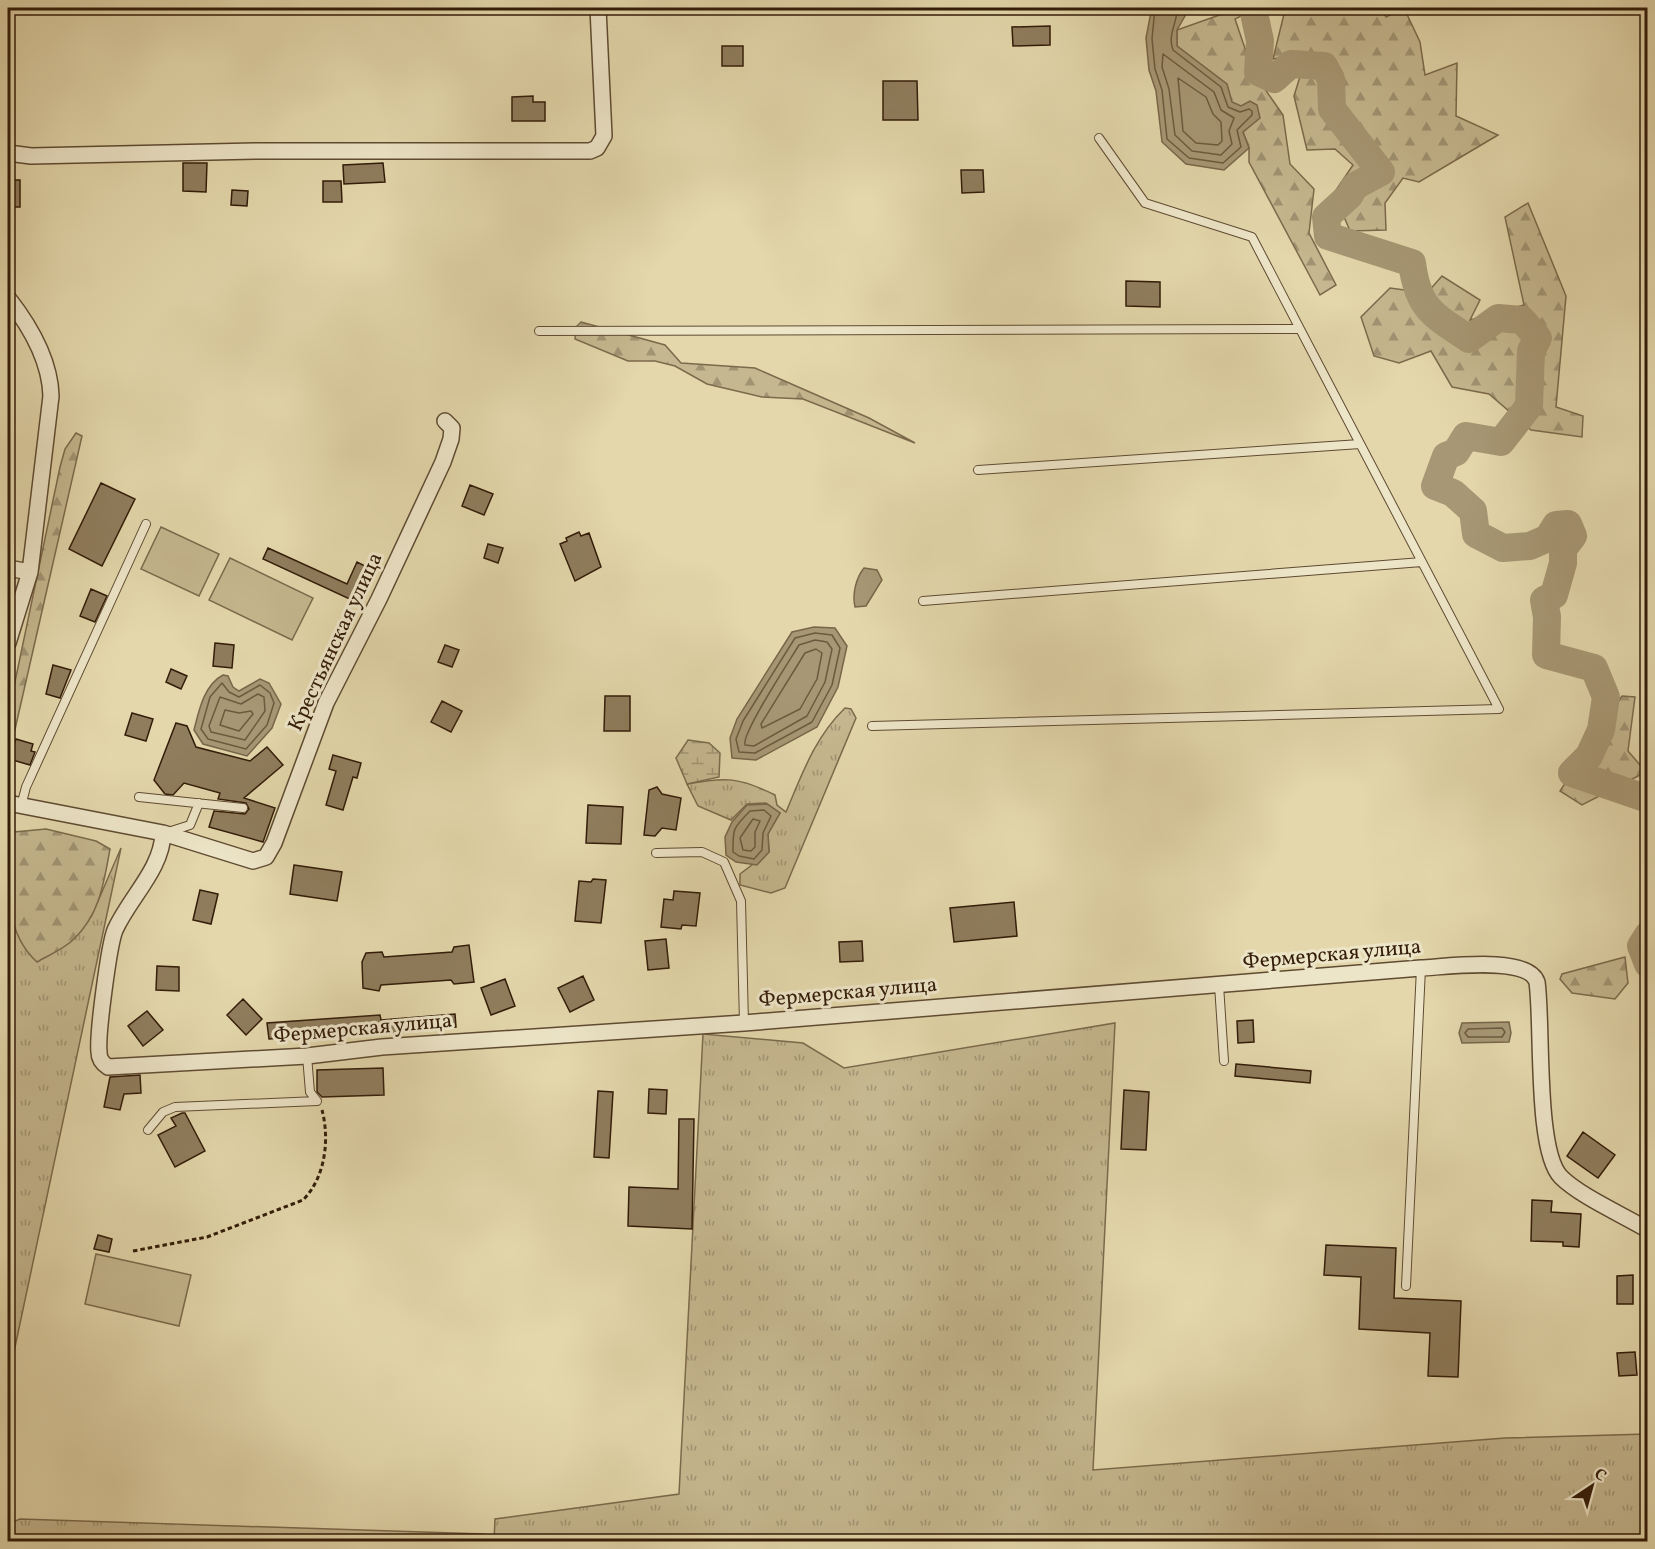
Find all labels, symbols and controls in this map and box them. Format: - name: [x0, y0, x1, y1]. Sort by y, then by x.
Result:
- street label: Крестьянская улица: [282, 548, 390, 736]
- street label: Фермерская улица: [1242, 933, 1422, 977]
- street label: Фермерская улица: [758, 971, 938, 1015]
- street label: Фермерская улица: [273, 1007, 453, 1051]
- north arrow: [1562, 1456, 1622, 1516]
- text: С: [1589, 1464, 1610, 1487]

